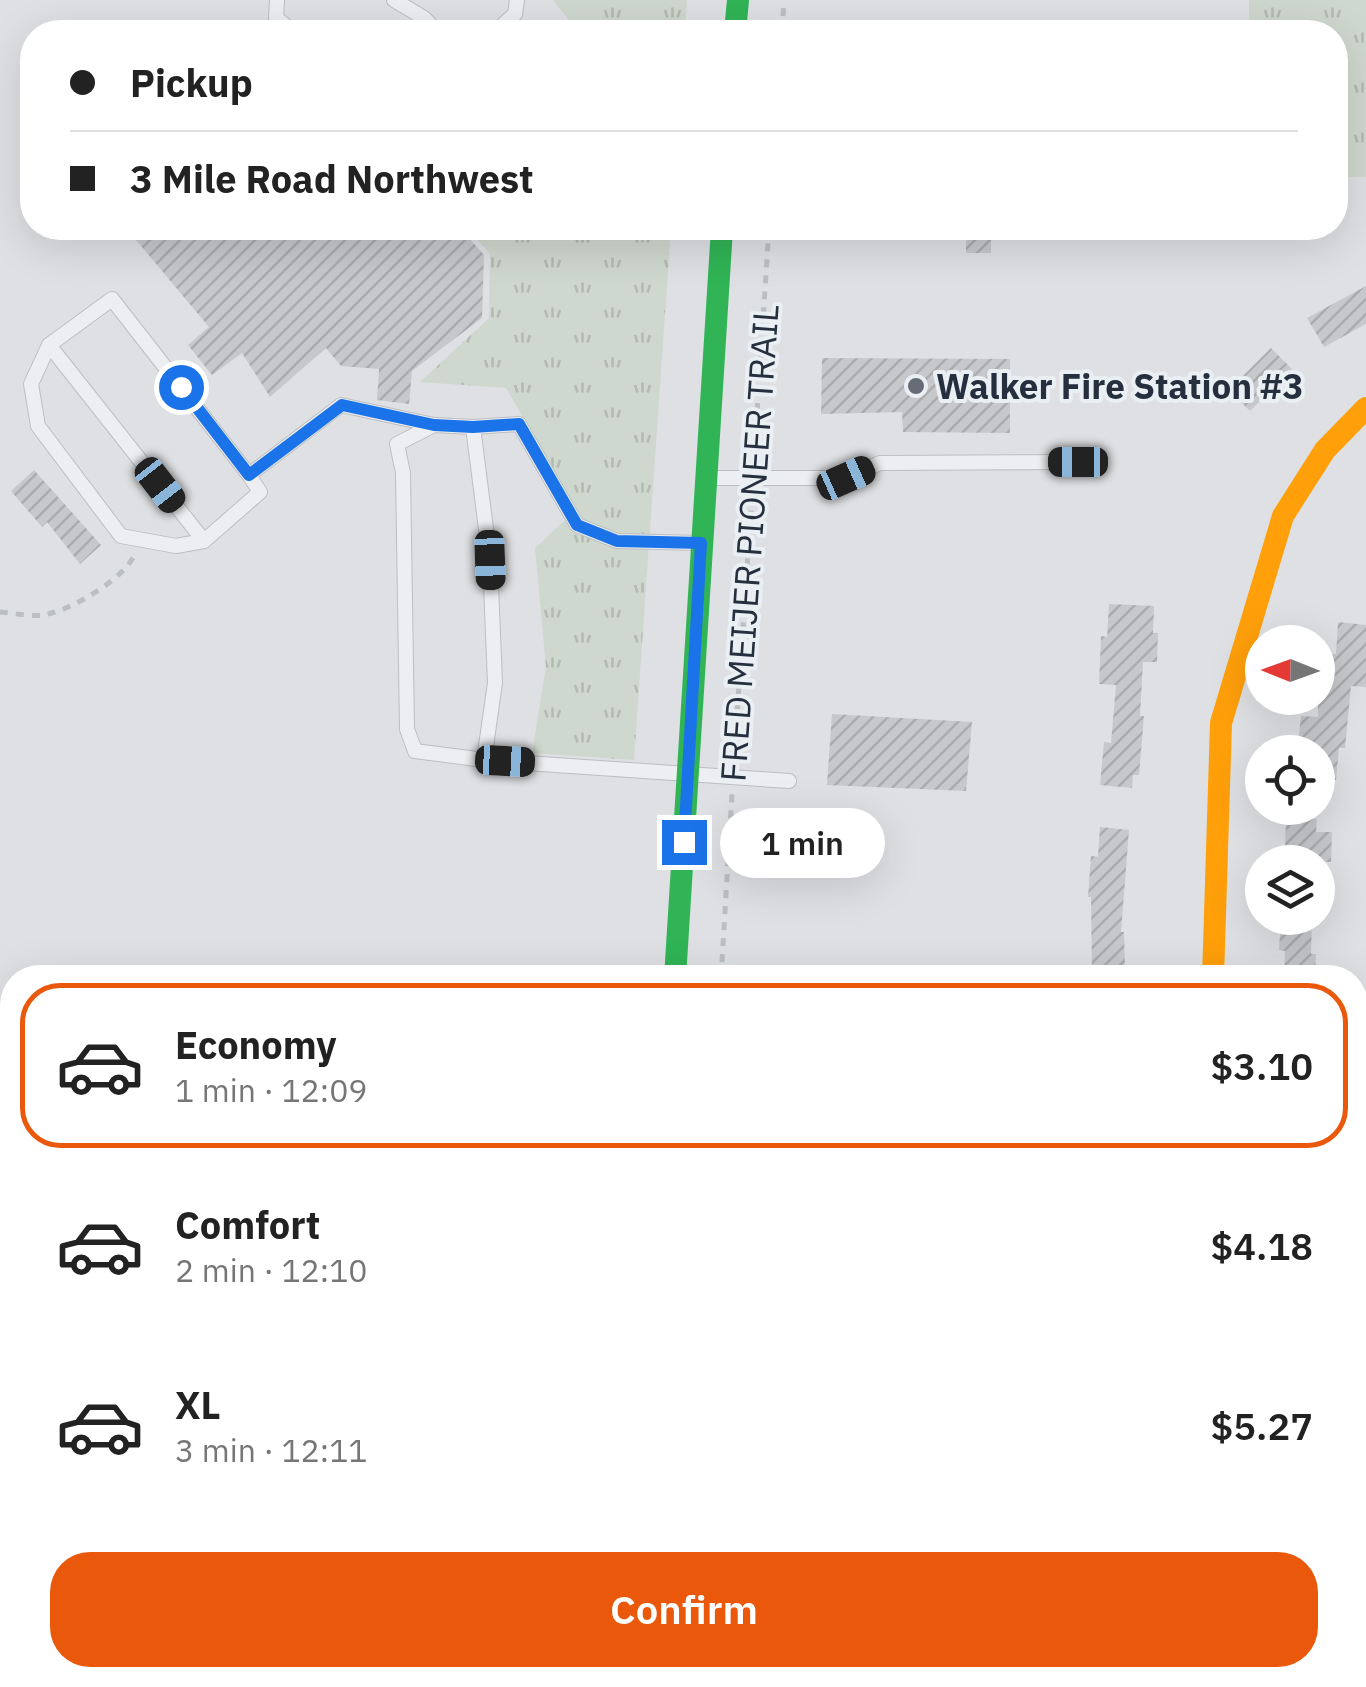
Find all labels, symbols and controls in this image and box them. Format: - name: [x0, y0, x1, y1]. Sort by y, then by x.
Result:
- text: Pickup: [130, 58, 253, 107]
- text: 3 Mile Road Northwest: [130, 154, 534, 203]
- street label: FRED MEIJER PIONEER TRAIL: [709, 303, 789, 783]
- place label: Walker Fire Station #3: [936, 363, 1303, 409]
- route start: [159, 365, 204, 410]
- marker: Walker Fire Station #3: [905, 375, 927, 397]
- car: [1048, 447, 1108, 477]
- car: [130, 452, 190, 518]
- car: [812, 452, 880, 504]
- car: [474, 529, 506, 591]
- north arrow: [1245, 625, 1335, 715]
- map controls: [1245, 625, 1335, 935]
- button: locate: [1245, 735, 1335, 825]
- car: [474, 744, 536, 778]
- callout: 1 min: [719, 807, 884, 877]
- route end: [662, 820, 707, 865]
- text: 1 min: [761, 822, 844, 864]
- button: layers: [1245, 845, 1335, 935]
- text: Economy: [175, 1020, 337, 1069]
- icon: car: [55, 1021, 145, 1111]
- text: $3.10: [1210, 1041, 1313, 1090]
- text: 1 min · 12:09: [175, 1069, 368, 1111]
- text: Comfort: [175, 1200, 320, 1249]
- icon: car: [55, 1201, 145, 1291]
- text: $4.18: [1210, 1221, 1313, 1270]
- text: 2 min · 12:10: [175, 1249, 368, 1291]
- text: XL: [175, 1380, 221, 1429]
- icon: car: [55, 1381, 145, 1471]
- text: $5.27: [1210, 1401, 1313, 1450]
- text: 3 min · 12:11: [175, 1429, 368, 1471]
- button: Confirm: [50, 1552, 1318, 1667]

